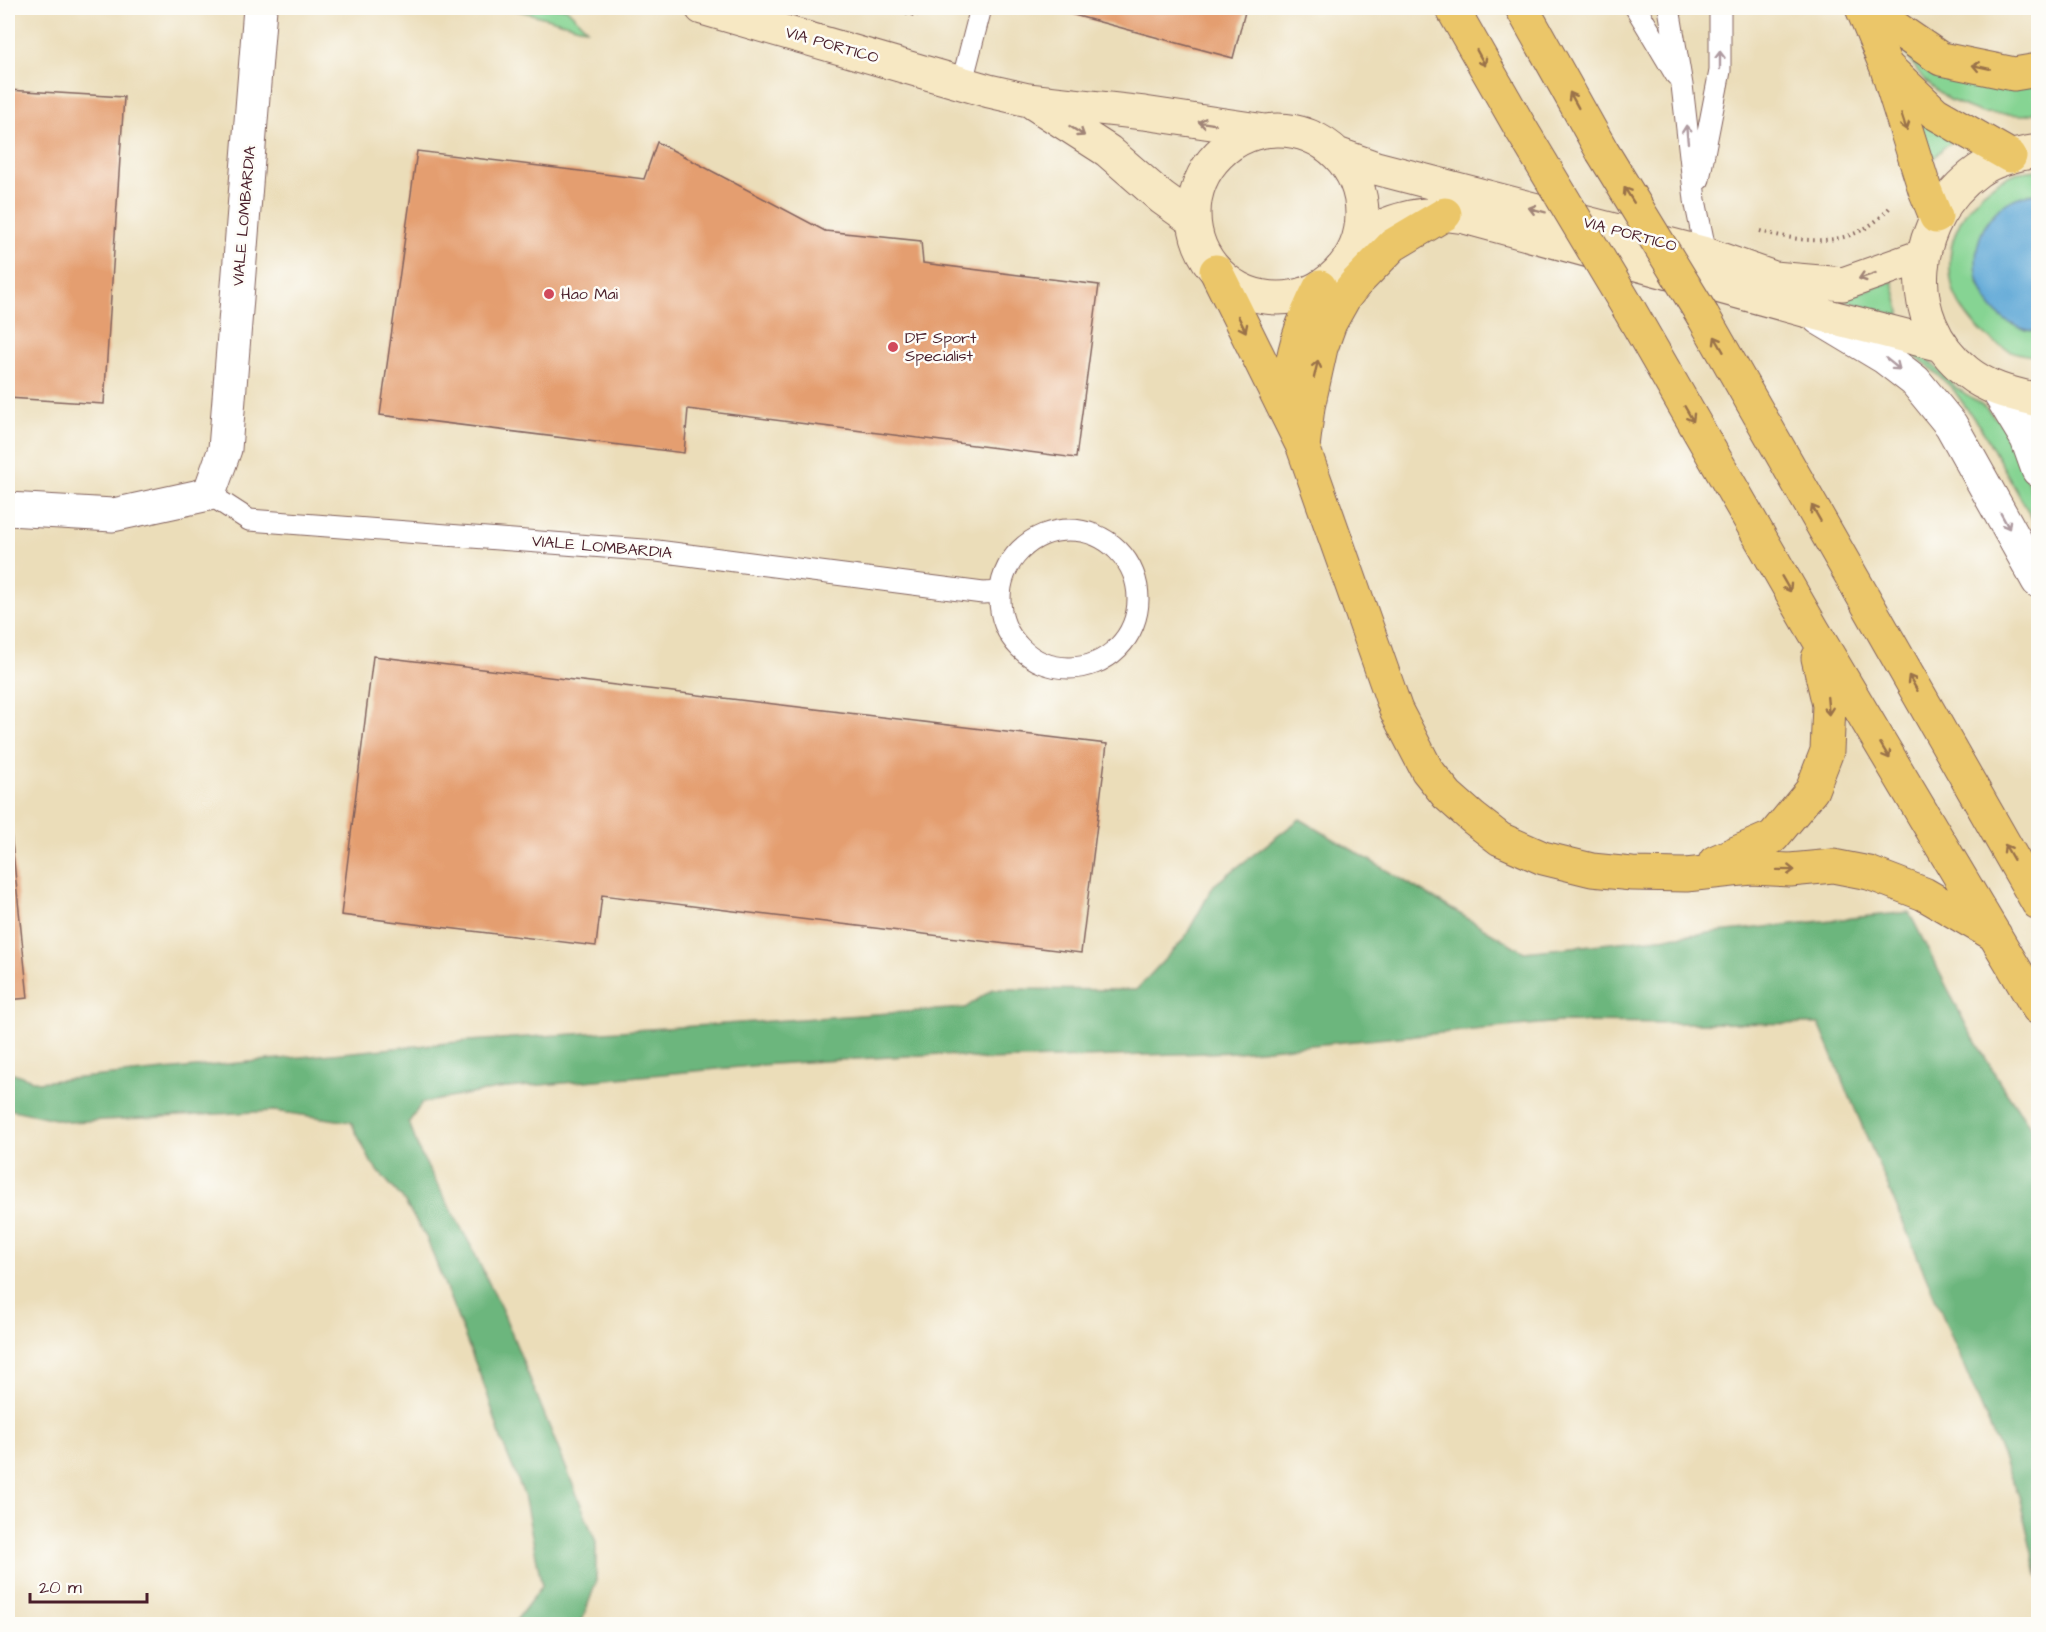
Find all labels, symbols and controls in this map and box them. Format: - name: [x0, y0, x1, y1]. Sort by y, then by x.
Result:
- street label: VIA PORTICO: [783, 21, 881, 69]
- one-way arrow: [1476, 49, 1487, 67]
- one-way arrow: [1714, 50, 1726, 70]
- one-way arrow: [1972, 61, 1991, 73]
- one-way arrow: [1567, 92, 1579, 109]
- one-way arrow: [1899, 112, 1910, 131]
- one-way arrow: [1198, 117, 1217, 128]
- one-way arrow: [1681, 125, 1692, 145]
- one-way arrow: [1068, 126, 1085, 138]
- street label: VIALE LOMBARDIA: [227, 145, 261, 287]
- one-way arrow: [1622, 187, 1634, 204]
- one-way arrow: [1527, 203, 1546, 215]
- street label: VIA PORTICO: [1581, 211, 1679, 257]
- one-way arrow: [1858, 271, 1877, 282]
- place label: Hao Mai: [561, 283, 619, 305]
- marker: Hao Mai: [542, 287, 556, 301]
- one-way arrow: [1237, 314, 1249, 332]
- place label: DF Sport Specialist: [905, 327, 977, 367]
- one-way arrow: [1713, 336, 1725, 353]
- marker: DF Sport Specialist: [886, 340, 900, 354]
- one-way arrow: [1885, 357, 1901, 370]
- one-way arrow: [1310, 360, 1322, 379]
- one-way arrow: [1684, 405, 1696, 422]
- one-way arrow: [1810, 505, 1822, 522]
- one-way arrow: [1999, 512, 2011, 529]
- street label: VIALE LOMBARDIA: [531, 530, 673, 564]
- one-way arrow: [1781, 574, 1792, 592]
- one-way arrow: [1906, 674, 1918, 691]
- one-way arrow: [1822, 696, 1833, 716]
- one-way arrow: [1879, 742, 1891, 759]
- one-way arrow: [2003, 844, 2015, 861]
- one-way arrow: [1776, 864, 1795, 876]
- scale bar: [30, 1566, 147, 1604]
- text: 20 m: [39, 1575, 82, 1600]

